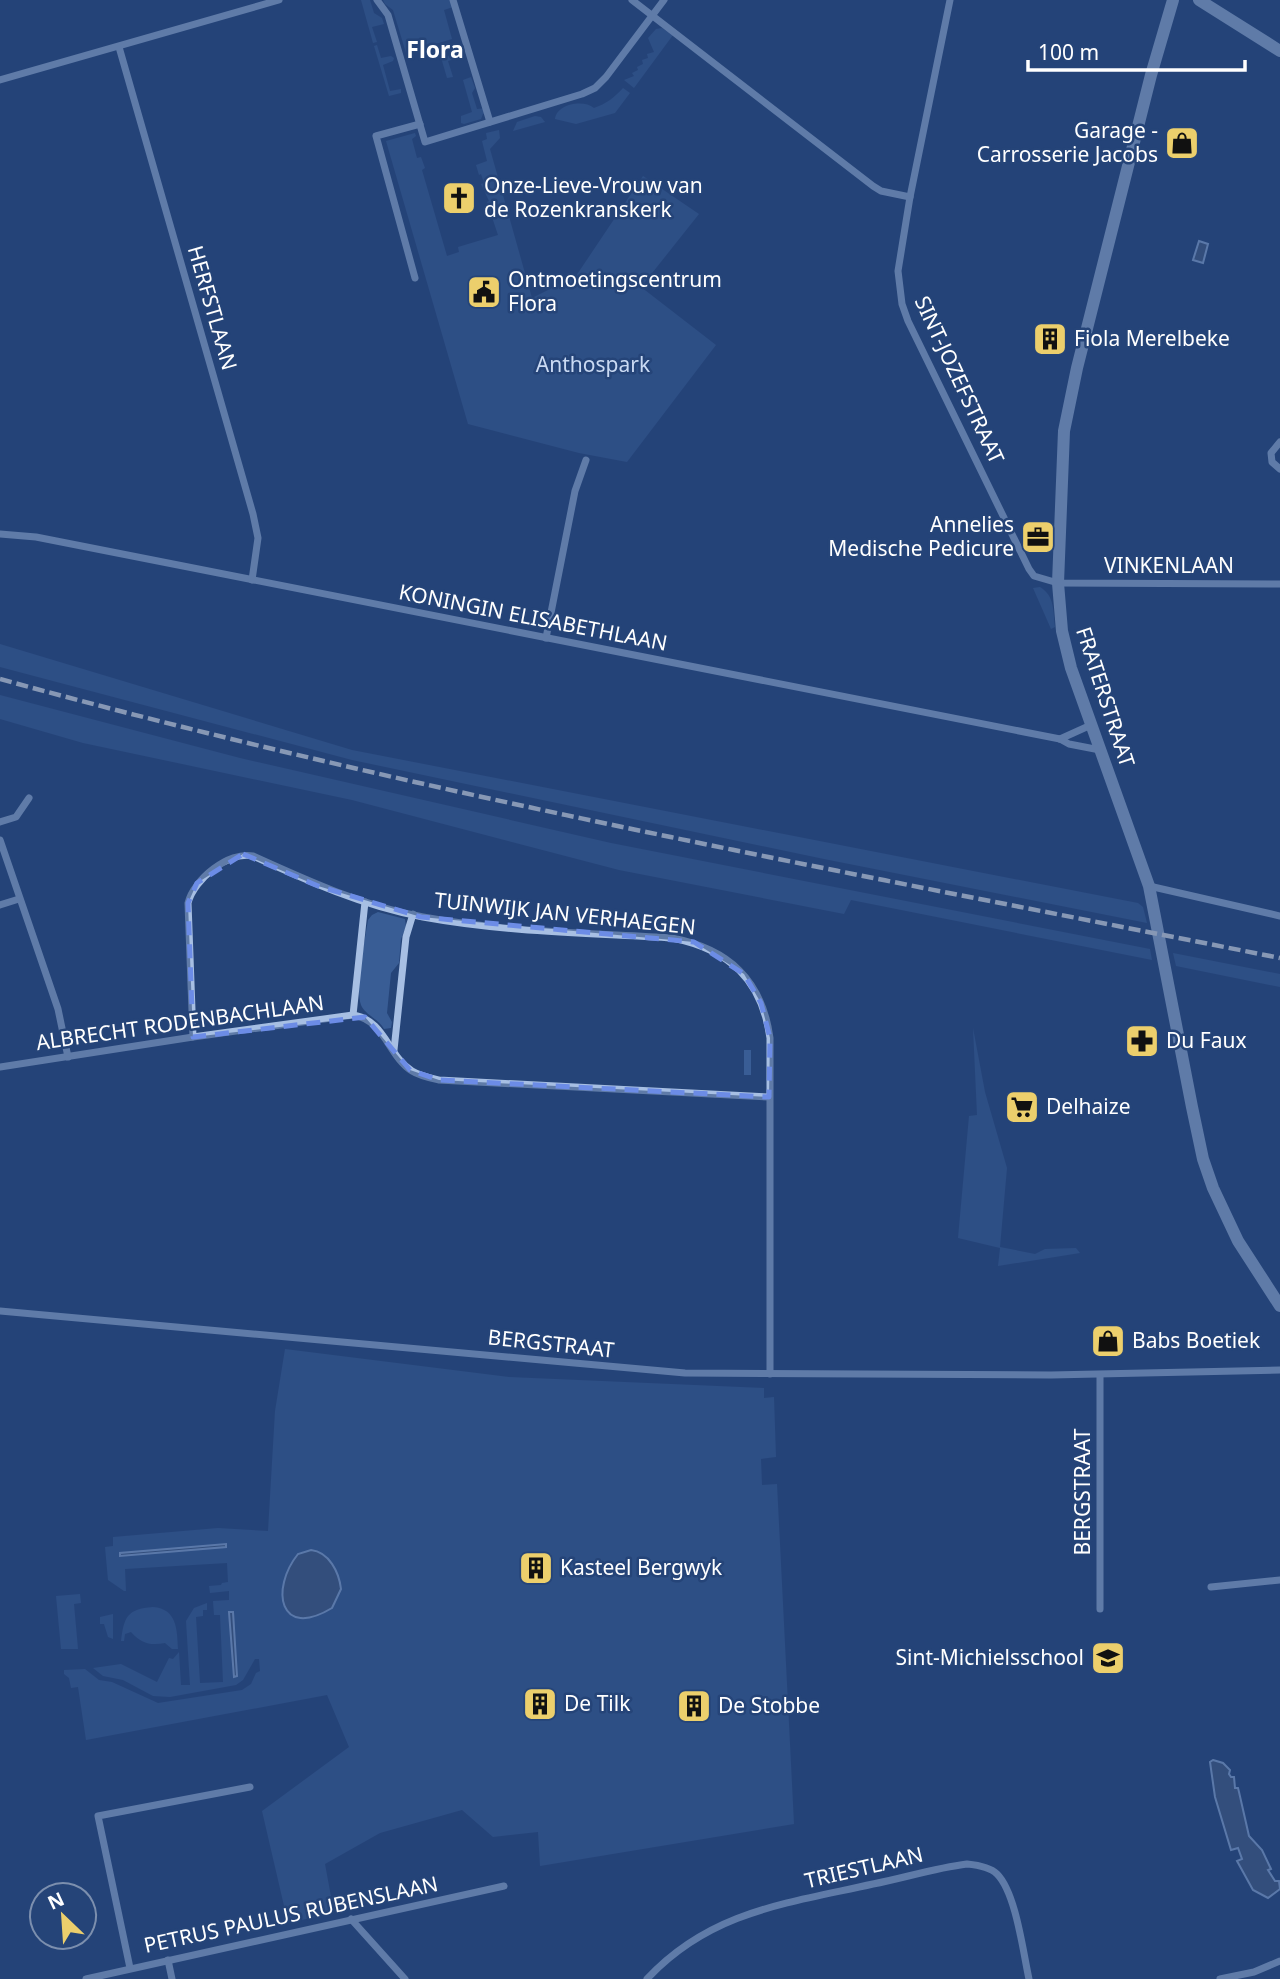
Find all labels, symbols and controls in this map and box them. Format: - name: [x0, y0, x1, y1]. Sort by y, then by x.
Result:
- scale bar: [1028, 28, 1245, 72]
- district label: Flora: [406, 33, 464, 65]
- text: 100 m: [1038, 38, 1099, 66]
- place label: Garage - Carrosserie Jacobs: [977, 116, 1158, 168]
- shop icon: Garage - Carrosserie Jacobs: [1163, 124, 1201, 162]
- place label: Onze-Lieve-Vrouw van de Rozenkranskerk: [484, 171, 703, 223]
- church icon: Onze-Lieve-Vrouw van de Rozenkranskerk: [440, 179, 478, 217]
- street label: HERFSTLAAN: [182, 242, 244, 373]
- place label: Ontmoetingscentrum Flora: [508, 265, 722, 317]
- public building icon: Ontmoetingscentrum Flora: [465, 273, 503, 311]
- street label: SINT-JOZEFSTRAAT: [909, 291, 1011, 468]
- building icon: Fiola Merelbeke: [1031, 320, 1069, 358]
- place label: Fiola Merelbeke: [1074, 324, 1230, 352]
- park label: Anthospark: [536, 350, 651, 378]
- place label: Annelies Medische Pedicure: [828, 510, 1014, 562]
- office icon: Annelies Medische Pedicure: [1019, 518, 1057, 556]
- street label: VINKENLAAN: [1104, 551, 1234, 579]
- street label: KONINGIN ELISABETHLAAN: [397, 577, 670, 657]
- street label: FRATERSTRAAT: [1070, 623, 1142, 771]
- street label: TUINWIJK JAN VERHAEGEN: [433, 885, 697, 941]
- street label: ALBRECHT RODENBACHLAAN: [34, 988, 326, 1056]
- pharmacy icon: Du Faux: [1123, 1022, 1161, 1060]
- place label: Du Faux: [1166, 1026, 1247, 1054]
- supermarket icon: Delhaize: [1003, 1088, 1041, 1126]
- place label: Delhaize: [1046, 1092, 1130, 1120]
- street label: BERGSTRAAT: [486, 1322, 616, 1364]
- shop icon: Babs Boetiek: [1089, 1322, 1127, 1360]
- place label: Babs Boetiek: [1132, 1326, 1261, 1354]
- street label: BERGSTRAAT: [1068, 1428, 1096, 1556]
- building icon: Kasteel Bergwyk: [517, 1549, 555, 1587]
- place label: Kasteel Bergwyk: [560, 1553, 723, 1581]
- school or university icon: Sint-Michielsschool: [1089, 1639, 1127, 1677]
- place label: Sint-Michielsschool: [896, 1643, 1084, 1671]
- building icon: De Tilk: [521, 1685, 559, 1723]
- building icon: De Stobbe: [675, 1687, 713, 1725]
- place label: De Tilk: [564, 1689, 631, 1717]
- place label: De Stobbe: [718, 1691, 820, 1719]
- street label: TRIESTLAAN: [802, 1840, 926, 1894]
- street label: PETRUS PAULUS RUBENSLAAN: [141, 1869, 440, 1959]
- north arrow: [28, 1881, 98, 1951]
- text: N: [43, 1886, 68, 1916]

